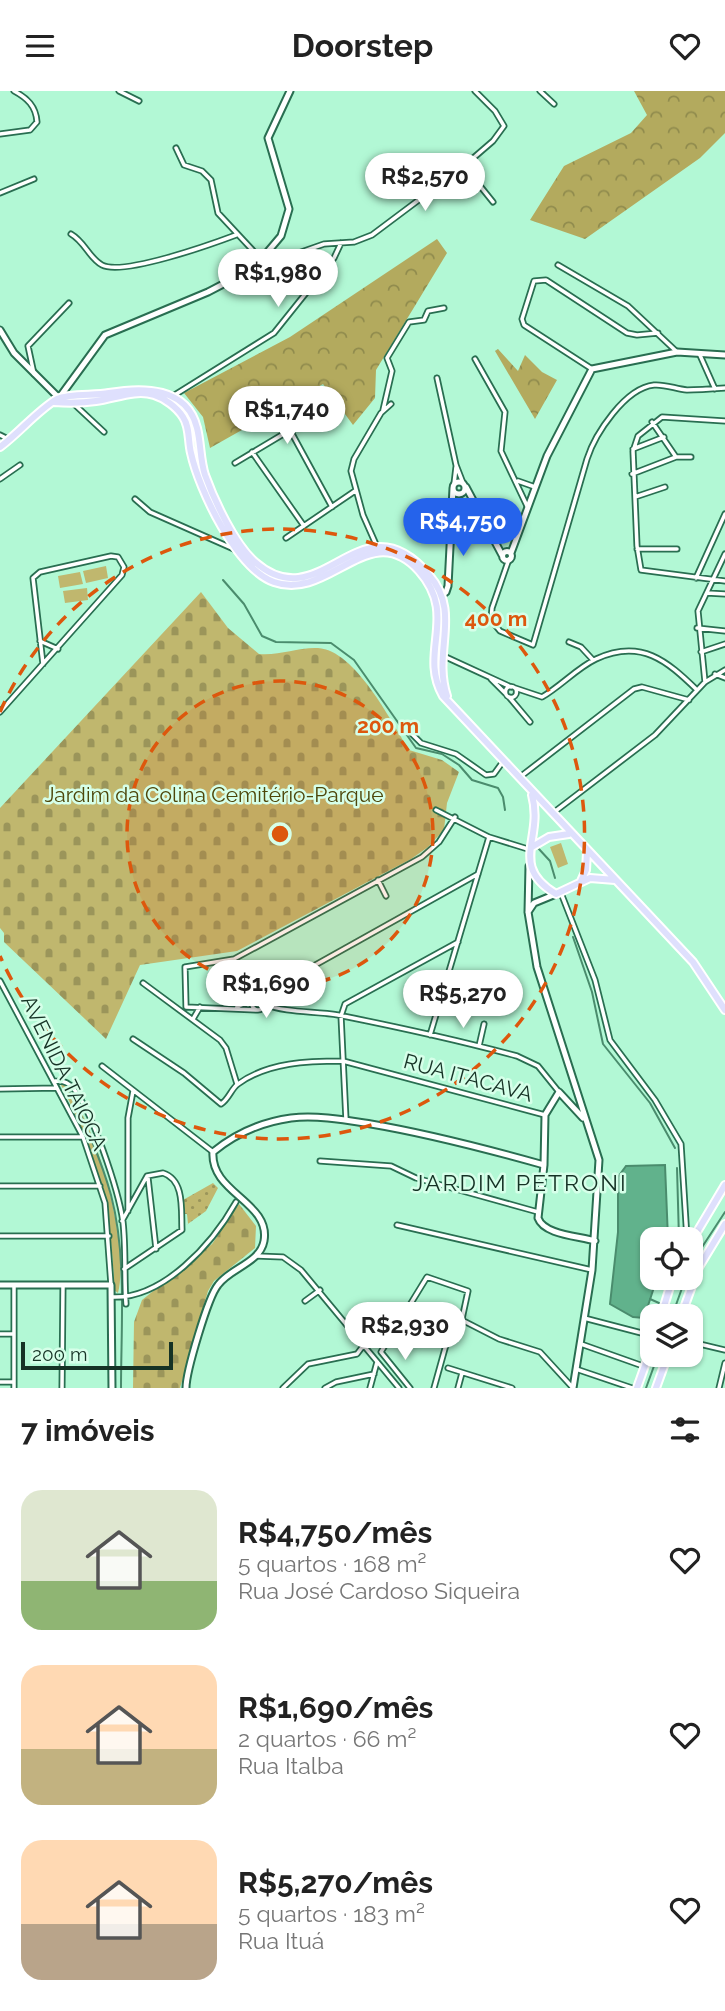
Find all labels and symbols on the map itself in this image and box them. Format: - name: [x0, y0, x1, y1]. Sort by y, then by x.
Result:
- pin: R$2,570: [360, 153, 490, 213]
- pin: R$1,980: [213, 249, 343, 309]
- pin: R$1,740: [222, 387, 352, 446]
- pin: R$4,750: [398, 498, 528, 558]
- text: 400 m: [465, 606, 527, 631]
- text: 200 m: [357, 713, 419, 738]
- park label: Jardim da Colina Cemitério-Parque: [44, 782, 384, 807]
- centre of rings: [268, 822, 292, 846]
- pin: R$1,690: [201, 961, 331, 1020]
- pin: R$5,270: [398, 971, 528, 1030]
- street label: AVENIDA TAIOCA: [16, 991, 113, 1154]
- street label: RUA ITACAVA: [401, 1048, 535, 1107]
- district label: JARDIM PETRONI: [412, 1169, 628, 1196]
- pin: R$2,930: [340, 1303, 470, 1362]
- scale bar: [21, 1339, 173, 1371]

